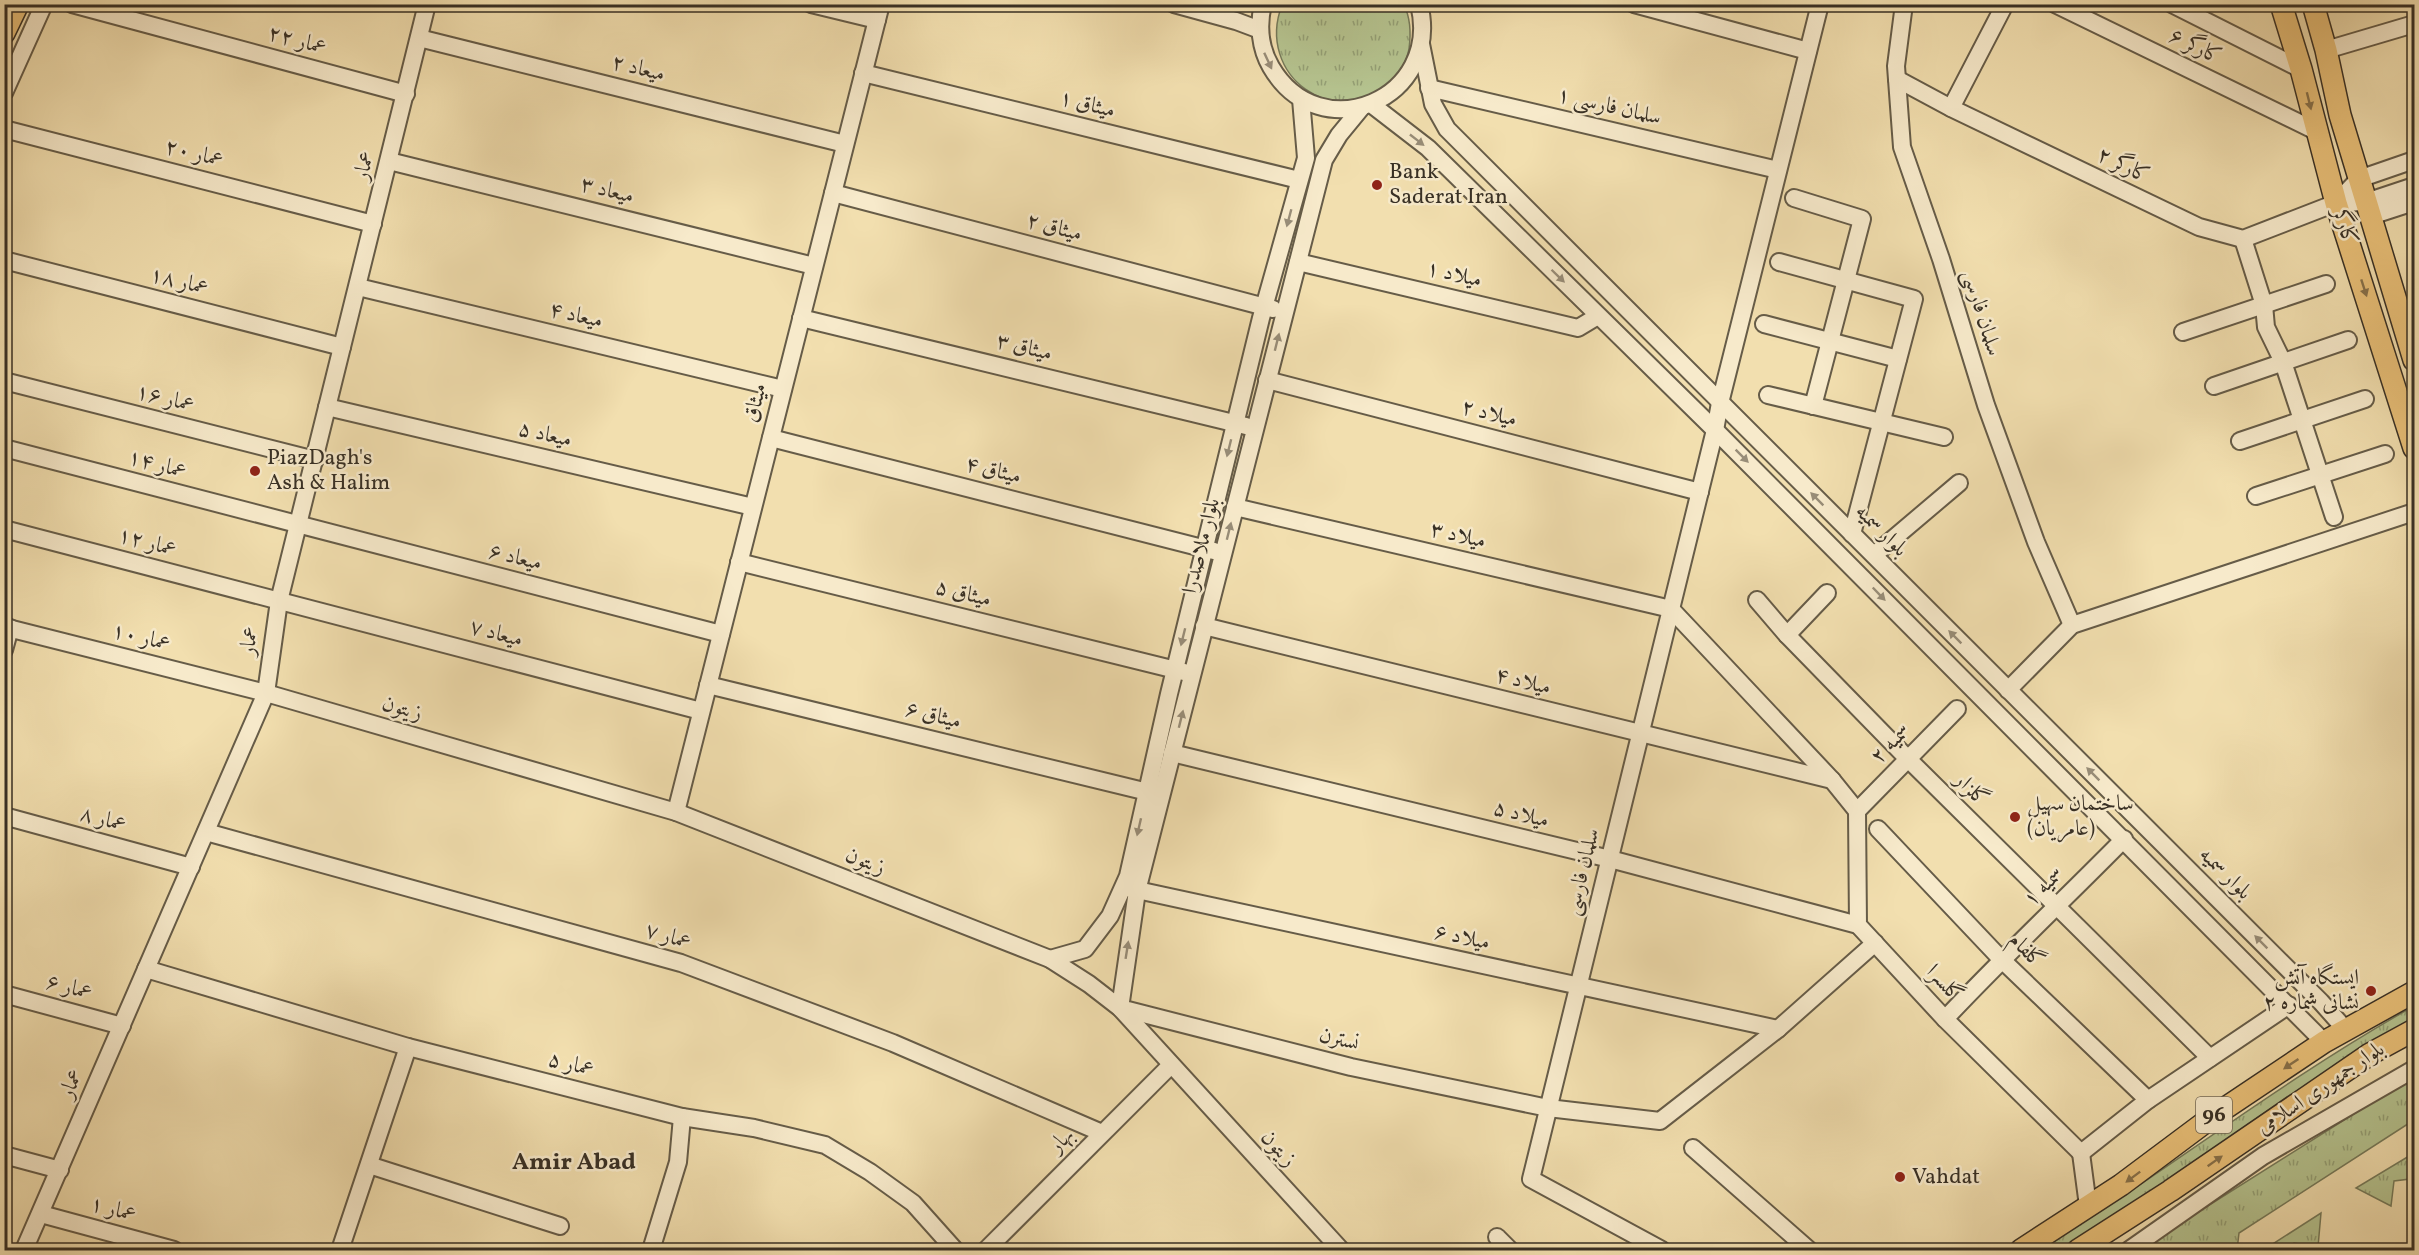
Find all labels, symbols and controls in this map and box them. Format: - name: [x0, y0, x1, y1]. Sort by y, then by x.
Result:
- street label: عمار ۲۲: [264, 18, 330, 64]
- street label: کارگر ۶: [2163, 20, 2227, 73]
- street label: میعاد ۲: [608, 47, 668, 91]
- one-way arrow: [1263, 52, 1273, 70]
- street label: سلمان فارسی ۱: [1554, 80, 1664, 134]
- street label: میثاق ۱: [1056, 83, 1118, 127]
- one-way arrow: [2304, 92, 2314, 110]
- street label: عمار ۲۰: [161, 132, 227, 176]
- one-way arrow: [1410, 134, 1425, 146]
- street label: کارگر ۲: [2091, 139, 2155, 192]
- street label: عمار: [346, 148, 384, 186]
- place label: Bank Saderat Iran: [1389, 157, 1508, 213]
- street label: میعاد ۳: [577, 169, 637, 213]
- marker: Bank Saderat Iran: [1370, 178, 1384, 192]
- street label: کارگر: [2323, 202, 2366, 250]
- street label: میثاق ۲: [1023, 206, 1085, 250]
- one-way arrow: [1284, 209, 1293, 227]
- street label: میلاد ۱: [1423, 254, 1485, 296]
- street label: عمار ۱۸: [146, 260, 212, 304]
- street label: سلمان فارسی: [1953, 266, 2009, 360]
- one-way arrow: [1550, 268, 1564, 282]
- one-way arrow: [2359, 279, 2369, 297]
- street label: میعاد ۴: [546, 295, 606, 337]
- street label: میثاق ۳: [993, 326, 1055, 370]
- one-way arrow: [1273, 332, 1283, 351]
- street label: عمار ۱۶: [132, 377, 198, 421]
- street label: میثاق: [736, 380, 776, 426]
- street label: میلاد ۲: [1458, 392, 1520, 436]
- street label: میعاد ۵: [515, 414, 575, 456]
- one-way arrow: [1224, 438, 1234, 457]
- street label: عمار ۱۴: [124, 442, 190, 488]
- place label: PiazDagh's Ash & Halim: [267, 443, 390, 499]
- street label: میثاق ۴: [962, 449, 1024, 493]
- one-way arrow: [1734, 449, 1748, 463]
- marker: PiazDagh's Ash & Halim: [248, 464, 262, 478]
- one-way arrow: [1810, 492, 1825, 506]
- street label: بلوار ملاصدرا: [1175, 495, 1229, 597]
- street label: بلوار سمیه: [1847, 497, 1915, 565]
- street label: میلاد ۳: [1427, 515, 1489, 557]
- street label: عمار ۱۲: [114, 520, 180, 566]
- one-way arrow: [1225, 521, 1234, 539]
- street label: میعاد ۶: [485, 536, 545, 580]
- street label: میثاق ۵: [932, 572, 994, 616]
- one-way arrow: [1872, 587, 1886, 601]
- street label: میعاد ۷: [466, 612, 526, 656]
- street label: عمار ۱۰: [108, 616, 174, 660]
- street label: عمار: [232, 624, 267, 660]
- one-way arrow: [1178, 628, 1188, 646]
- one-way arrow: [1949, 630, 1963, 644]
- street label: میلاد ۴: [1492, 660, 1554, 704]
- street label: زیتون: [378, 688, 426, 730]
- street label: میثاق ۶: [902, 694, 964, 738]
- one-way arrow: [1176, 710, 1186, 729]
- street label: سمیه ۲: [1864, 717, 1918, 771]
- street label: گلزار: [1945, 764, 1995, 814]
- one-way arrow: [2087, 768, 2101, 782]
- place label: ساختمان سهیل (عامریان): [2027, 789, 2134, 845]
- street label: میلاد ۵: [1490, 793, 1552, 837]
- street label: عمار ۸: [76, 799, 130, 841]
- marker: ساختمان سهیل (عامریان): [2008, 810, 2022, 824]
- one-way arrow: [1134, 818, 1144, 836]
- street label: سلمان فارسی: [1557, 825, 1609, 919]
- street label: زیتون: [840, 840, 890, 884]
- street label: بلوار سمیه: [2191, 840, 2259, 908]
- street label: سمیه ۱: [2017, 860, 2071, 914]
- street label: عمار ۷: [641, 915, 695, 959]
- street label: میلاد ۶: [1431, 917, 1493, 959]
- street label: گلفام: [1999, 926, 2051, 978]
- one-way arrow: [2254, 934, 2268, 949]
- one-way arrow: [1123, 941, 1132, 960]
- street label: گلسرا: [1918, 958, 1970, 1010]
- place label: ایستگاه آتش نشانی شماره ۲: [2263, 963, 2359, 1019]
- street label: عمار ۶: [42, 967, 96, 1009]
- marker: ایستگاه آتش نشانی شماره ۲: [2364, 984, 2378, 998]
- street label: نسترن: [1316, 1020, 1362, 1060]
- street label: بلوار جمهوری اسلامی: [2251, 1035, 2391, 1143]
- street label: عمار ۵: [545, 1044, 597, 1086]
- one-way arrow: [2283, 1058, 2300, 1069]
- street label: عمار: [51, 1064, 92, 1105]
- road number: 96: [2196, 1097, 2232, 1133]
- street label: بهار: [1041, 1121, 1082, 1162]
- street label: زیتون: [1253, 1123, 1303, 1175]
- district label: Amir Abad: [512, 1146, 636, 1180]
- one-way arrow: [2206, 1155, 2222, 1167]
- place label: Vahdat: [1912, 1162, 1980, 1193]
- marker: Vahdat: [1893, 1170, 1907, 1184]
- one-way arrow: [2125, 1170, 2140, 1182]
- street label: عمار ۱: [86, 1189, 140, 1231]

